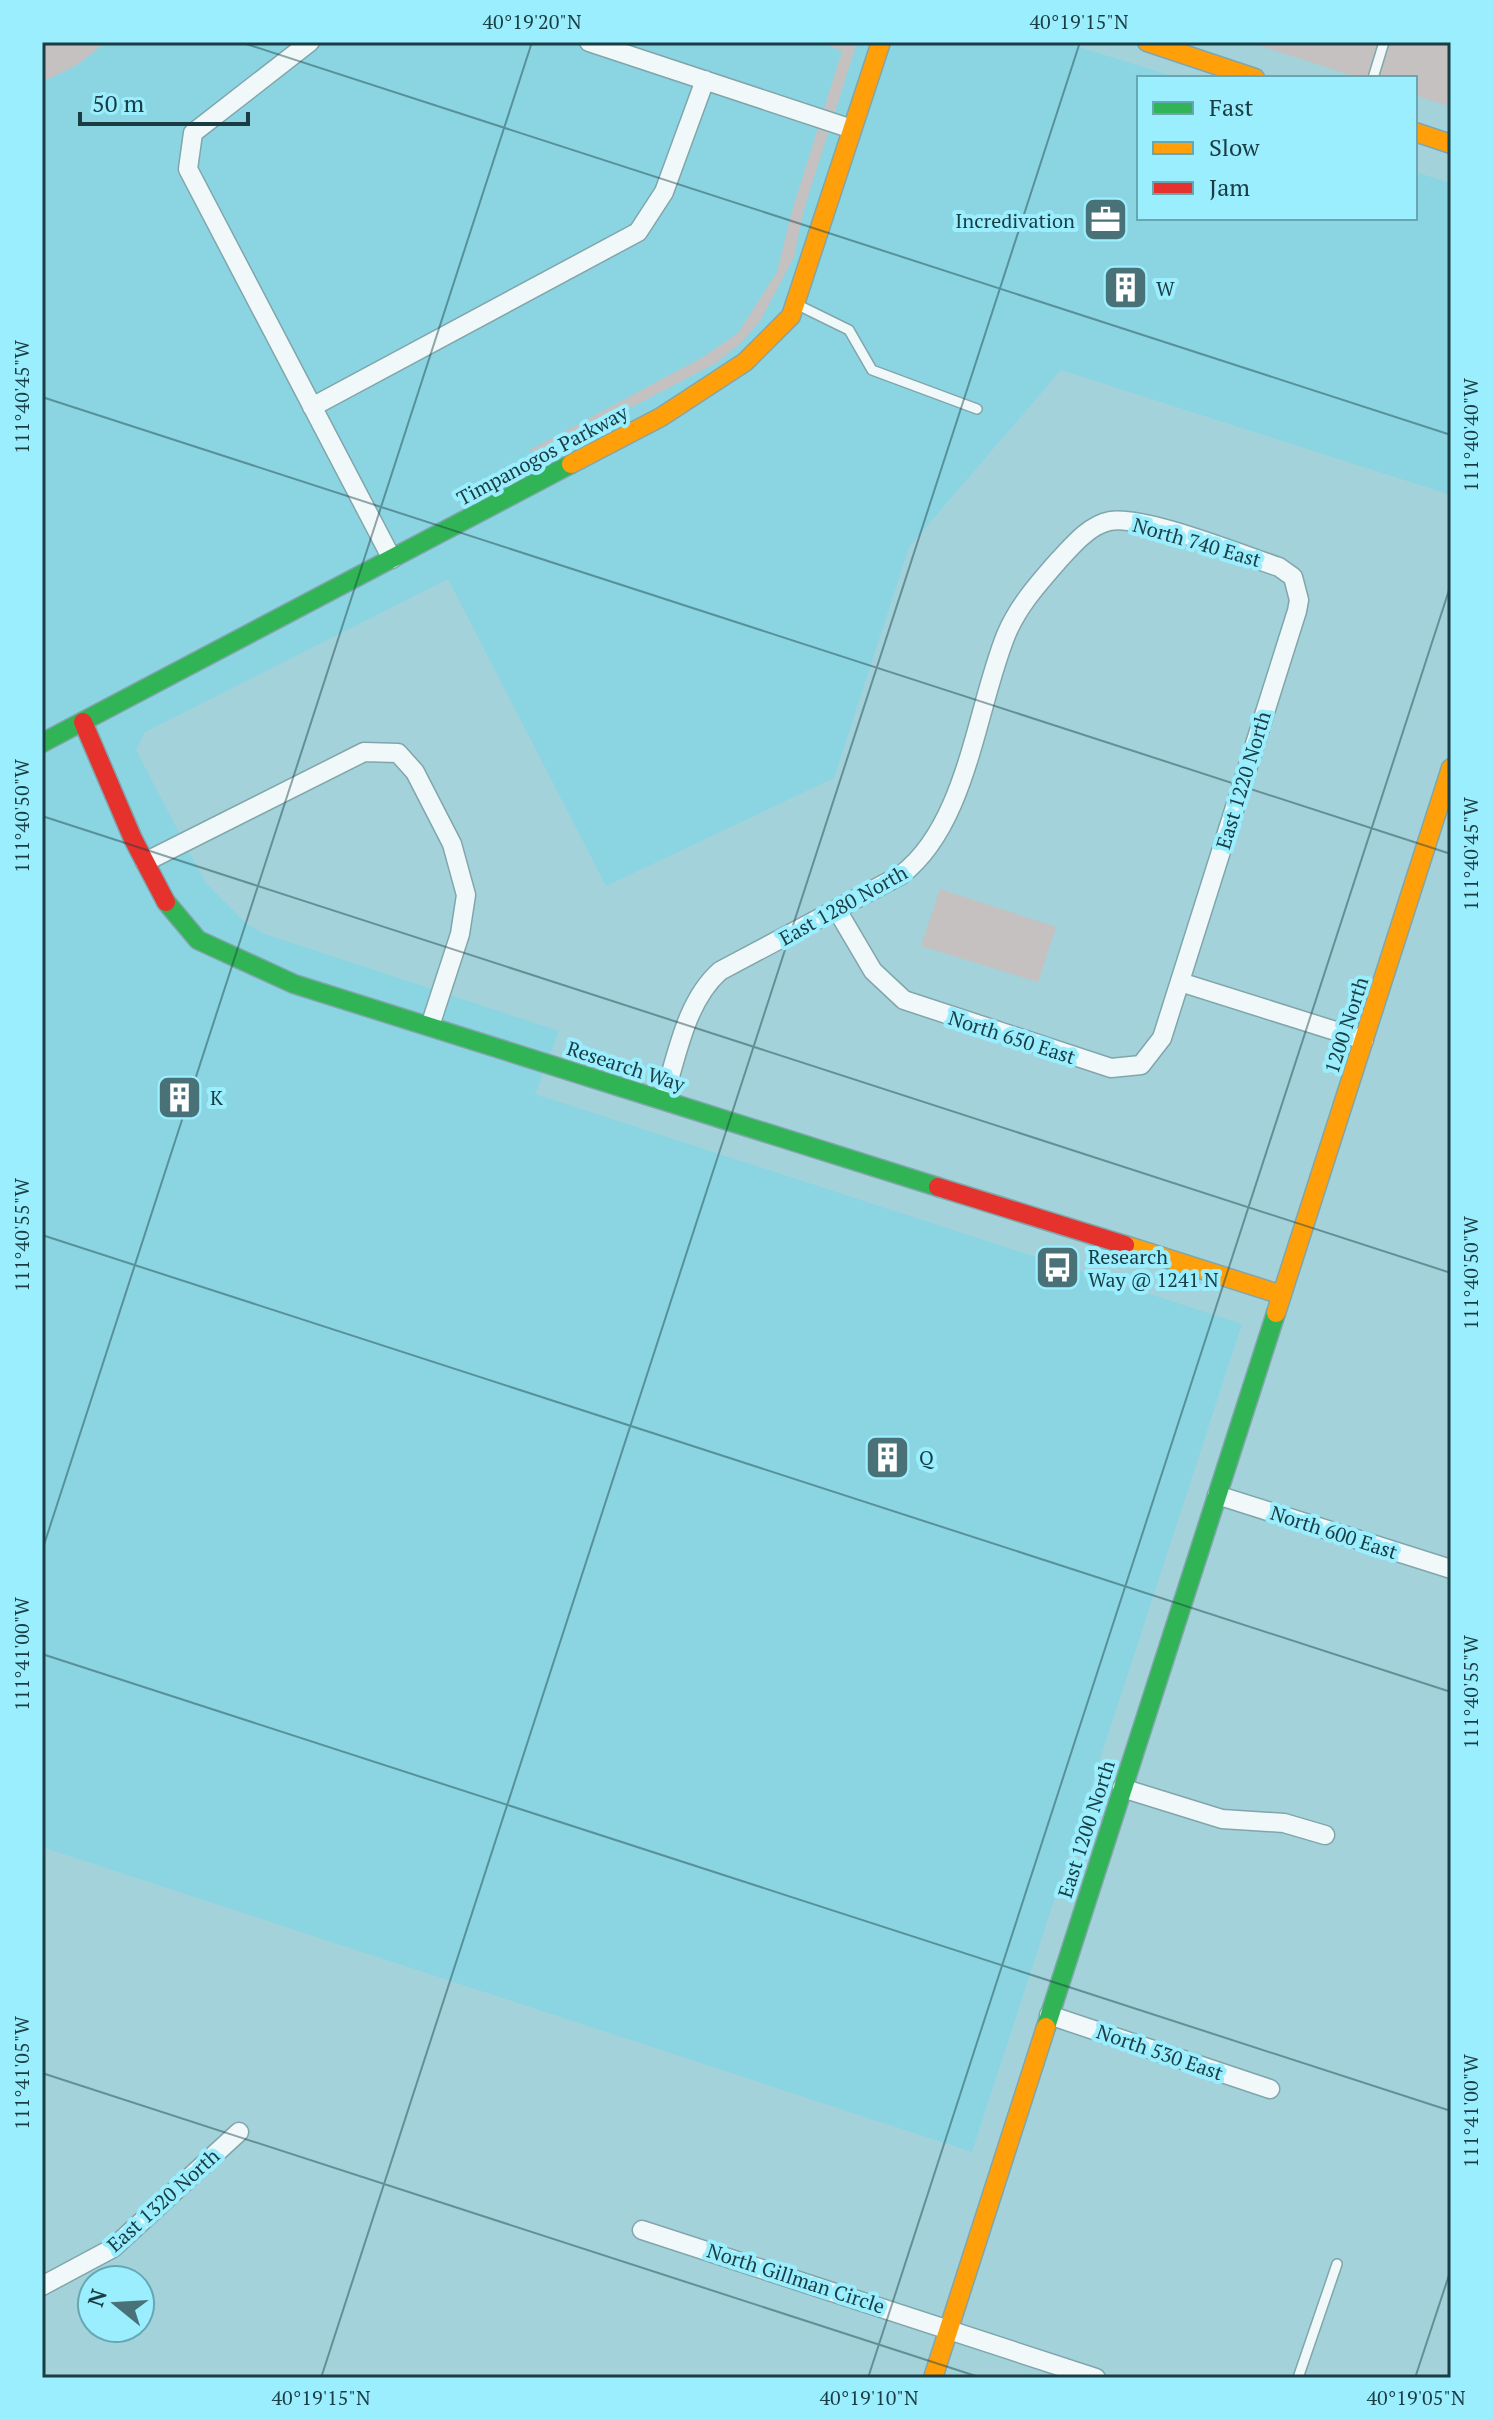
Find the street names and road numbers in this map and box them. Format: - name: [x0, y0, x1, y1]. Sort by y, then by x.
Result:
- street label: Timpanogos Parkway: [452, 398, 633, 511]
- street label: North 740 East: [1130, 511, 1265, 573]
- street label: East 1220 North: [1209, 708, 1277, 852]
- street label: East 1280 North: [774, 858, 912, 951]
- street label: 1200 North: [1318, 973, 1374, 1077]
- street label: North 650 East: [945, 1004, 1080, 1070]
- street label: Research Way: [564, 1034, 689, 1098]
- street label: North 600 East: [1267, 1499, 1402, 1565]
- street label: East 1200 North: [1051, 1757, 1121, 1901]
- street label: North 530 East: [1093, 2018, 1227, 2086]
- street label: East 1320 North: [101, 2142, 225, 2258]
- street label: North Gillman Circle: [704, 2237, 888, 2319]

